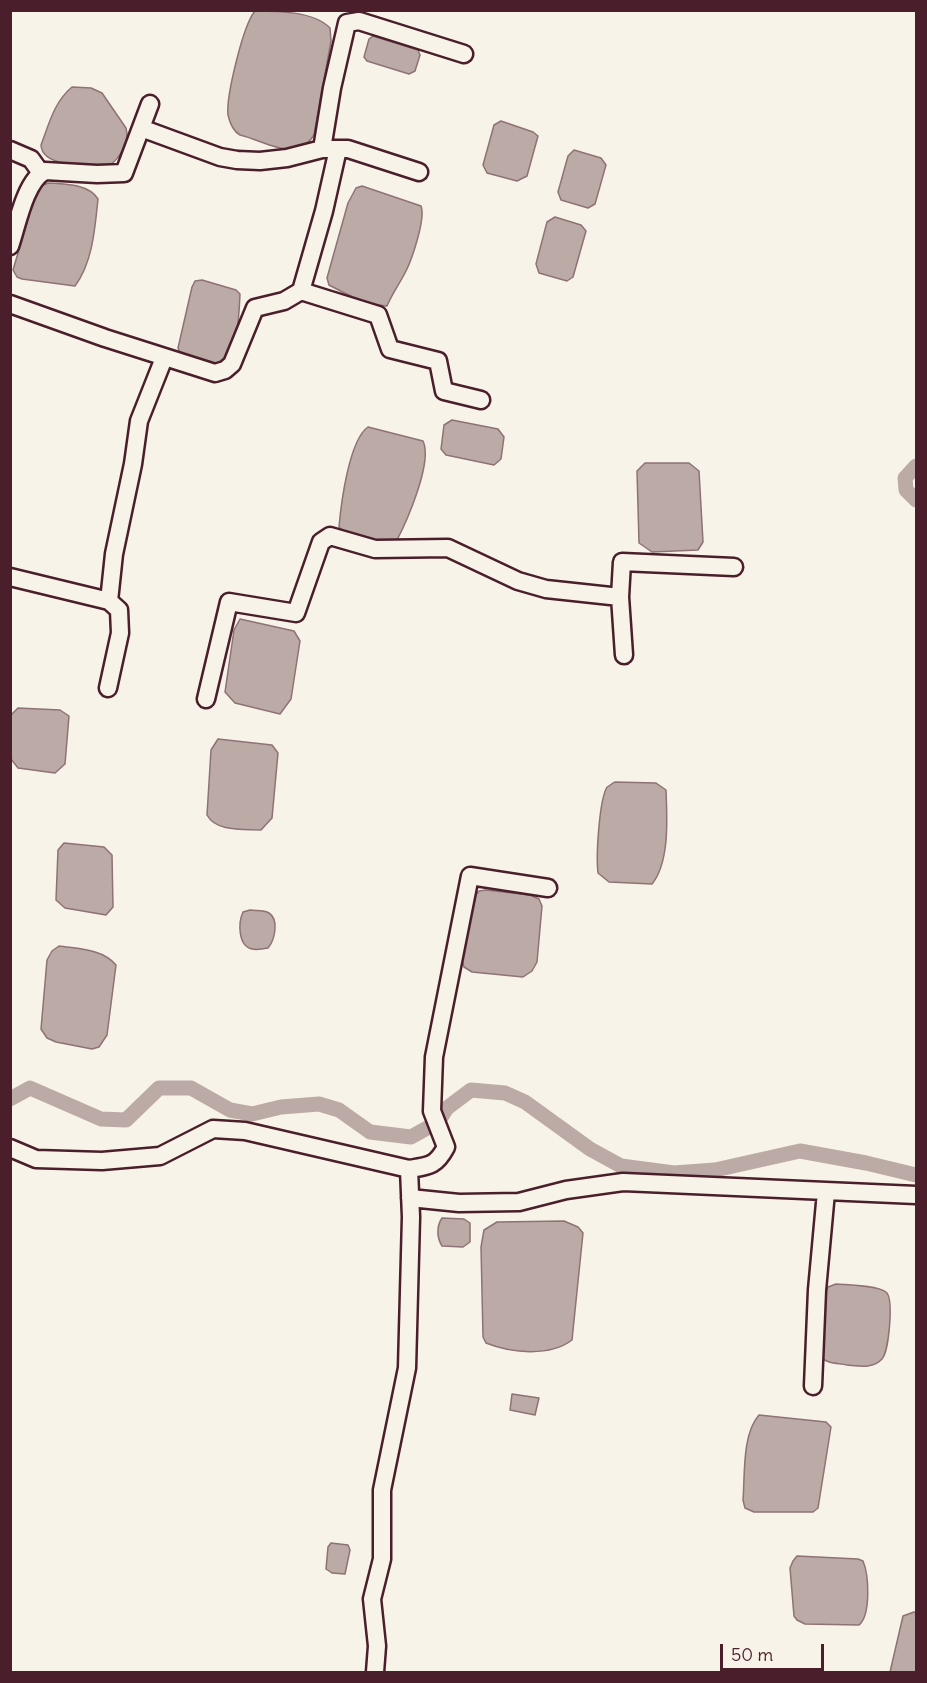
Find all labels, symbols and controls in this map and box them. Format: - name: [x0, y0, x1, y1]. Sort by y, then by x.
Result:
- scale bar: [723, 1632, 826, 1670]
- text: 50 m: [731, 1643, 773, 1666]

